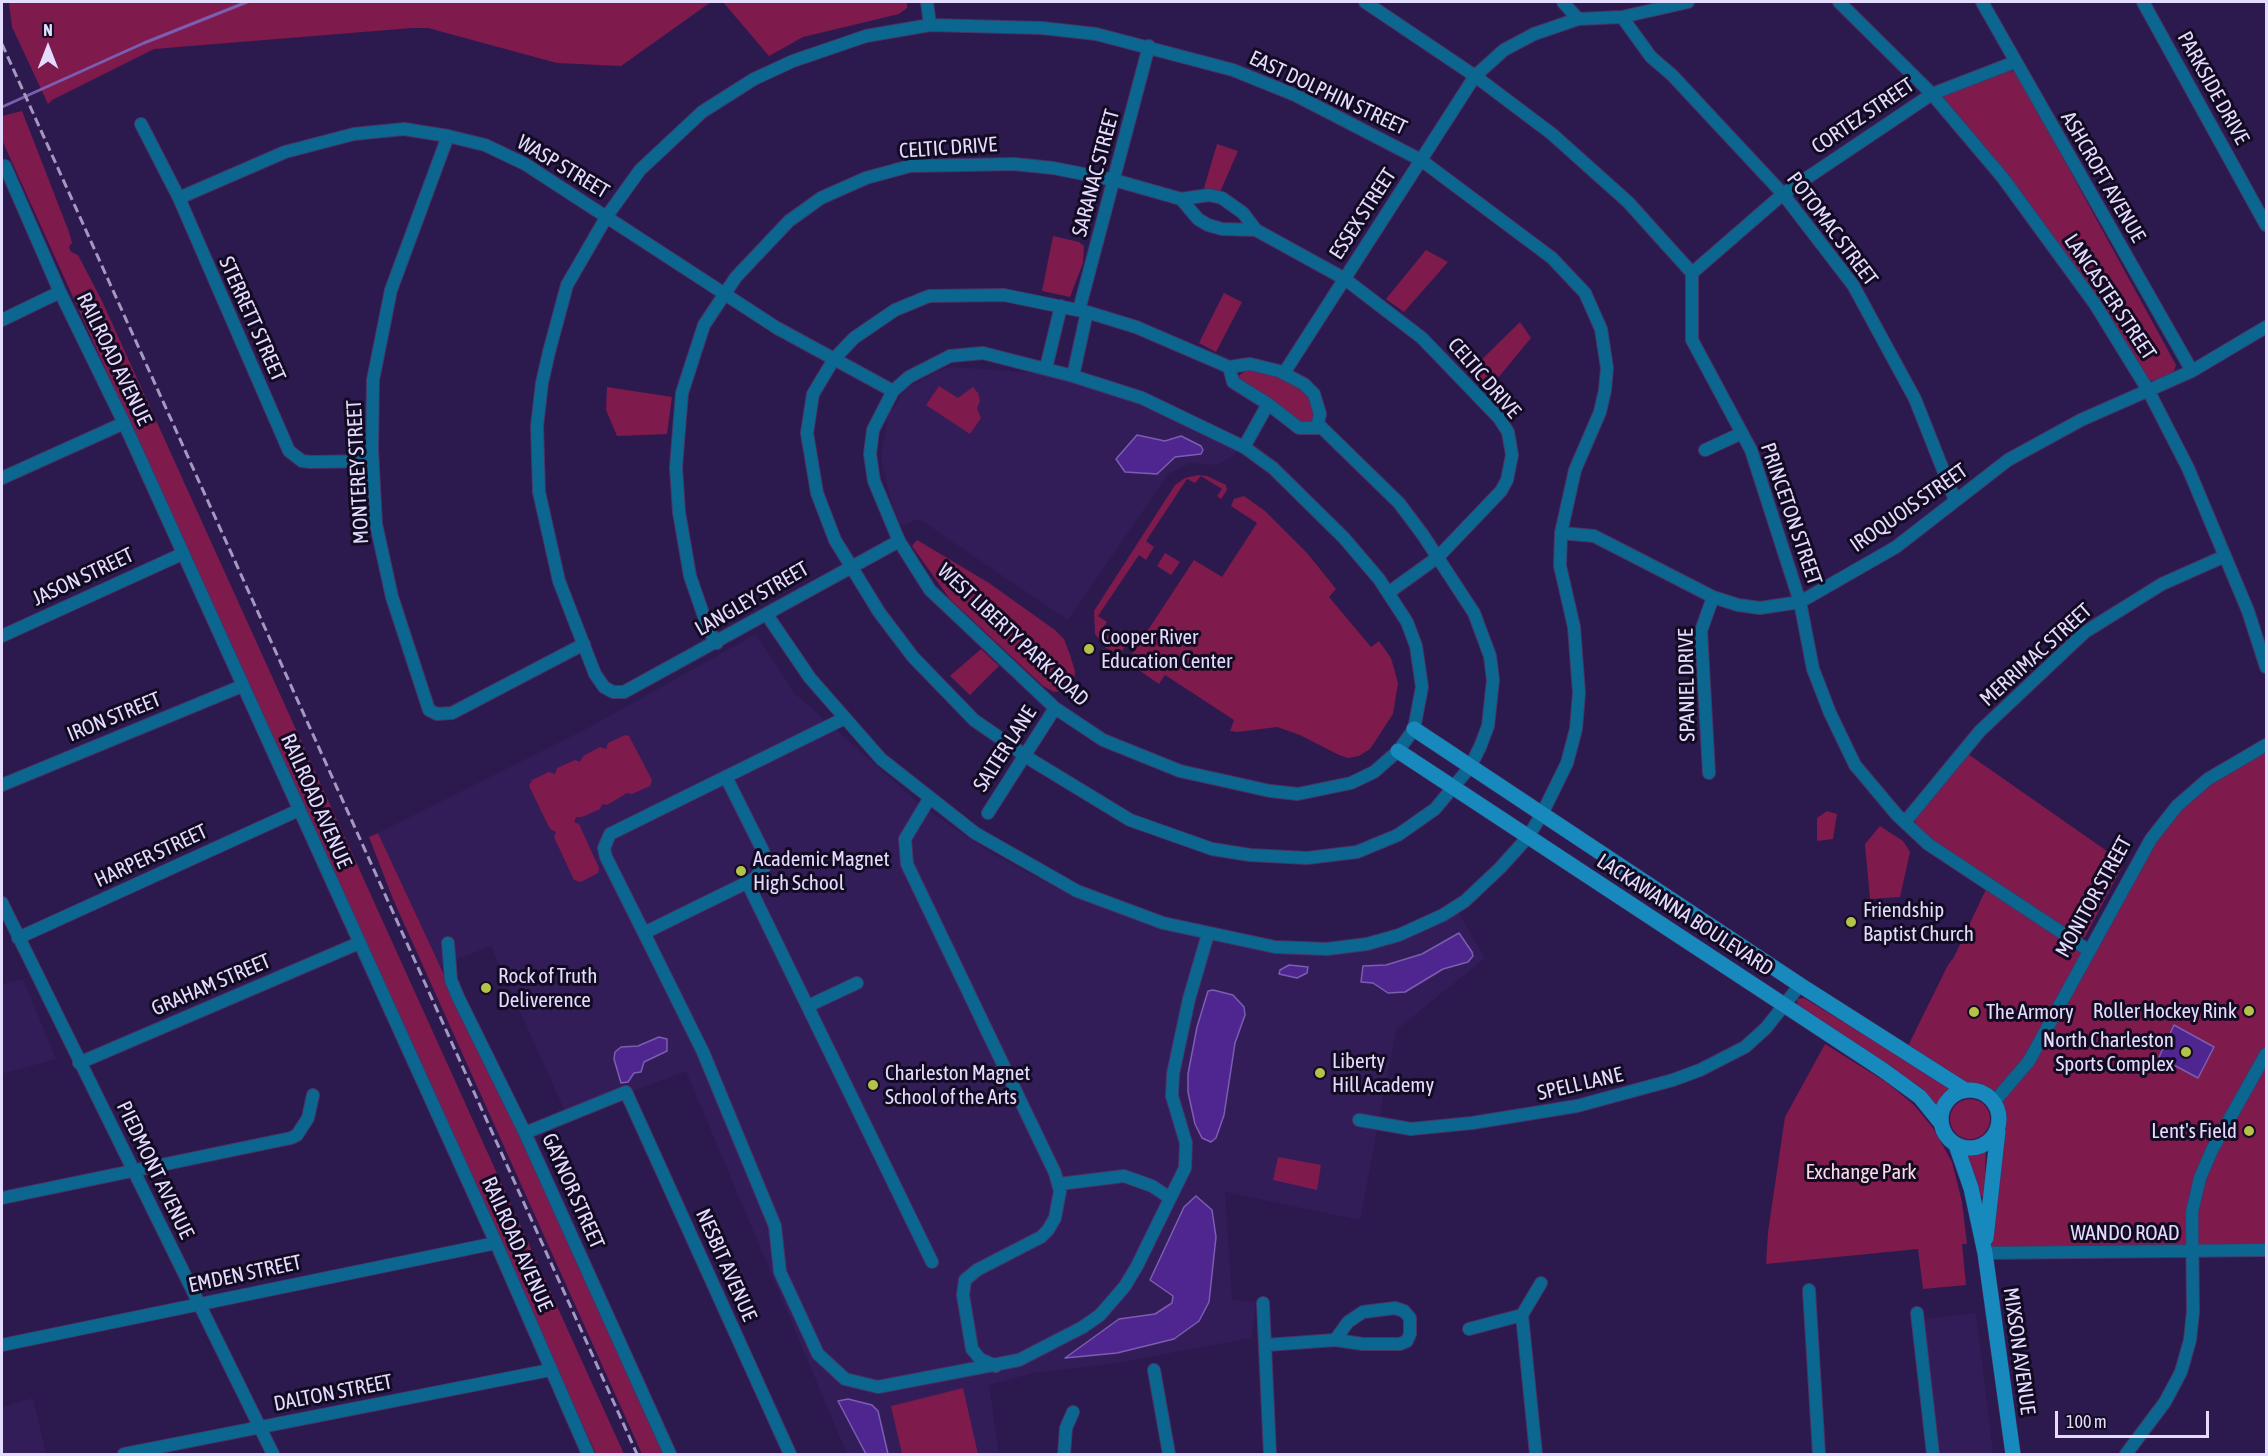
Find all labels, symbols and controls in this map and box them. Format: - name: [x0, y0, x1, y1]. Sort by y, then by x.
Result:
- north arrow: [18, 18, 78, 78]
- text: N: [43, 21, 53, 39]
- street label: PARKSIDE DRIVE: [2172, 27, 2254, 149]
- street label: EAST DOLPHIN STREET: [1245, 45, 1411, 141]
- street label: CORTEZ STREET: [1807, 73, 1919, 159]
- street label: SARANAC STREET: [1067, 107, 1125, 239]
- street label: ASHCROFT AVENUE: [2055, 107, 2151, 247]
- street label: WASP STREET: [512, 130, 614, 204]
- street label: CELTIC DRIVE: [898, 132, 998, 164]
- street label: ESSEX STREET: [1324, 164, 1402, 264]
- street label: POTOMAC STREET: [1781, 167, 1883, 291]
- street label: LANCASTER STREET: [2059, 229, 2161, 365]
- street label: STERRETT STREET: [213, 253, 291, 385]
- street label: RAILROAD AVENUE: [71, 289, 157, 429]
- street label: CELTIC DRIVE: [1442, 333, 1526, 423]
- street label: MONTEREY STREET: [342, 399, 374, 545]
- street label: PRINCETON STREET: [1755, 439, 1827, 589]
- street label: IROQUOIS STREET: [1845, 458, 1973, 558]
- street label: JASON STREET: [28, 543, 138, 611]
- street label: LANGLEY STREET: [691, 556, 813, 642]
- street label: WEST LIBERTY PARK ROAD: [932, 558, 1094, 712]
- street label: MERRIMAC STREET: [1975, 598, 2097, 712]
- place label: Cooper River Education Center: [1101, 624, 1232, 674]
- street label: SPANIEL DRIVE: [1673, 628, 1701, 742]
- marker: Cooper River Education Center: [1082, 642, 1096, 656]
- street label: IRON STREET: [63, 687, 165, 747]
- street label: SALTER LANE: [968, 702, 1042, 796]
- street label: RAILROAD AVENUE: [275, 730, 357, 872]
- street label: HARPER STREET: [91, 819, 211, 893]
- street label: MONITOR STREET: [2050, 832, 2138, 962]
- place label: Academic Magnet High School: [753, 846, 890, 896]
- street label: LACKAWANNA BOULEVARD: [1592, 849, 1778, 981]
- marker: Academic Magnet High School: [734, 864, 748, 878]
- place label: Friendship Baptist Church: [1863, 897, 1974, 947]
- marker: Friendship Baptist Church: [1844, 915, 1858, 929]
- street label: GRAHAM STREET: [148, 949, 274, 1021]
- place label: Rock of Truth Deliverence: [498, 963, 597, 1013]
- marker: Rock of Truth Deliverence: [479, 981, 493, 995]
- place label: Roller Hockey Rink: [2093, 998, 2237, 1024]
- place label: The Armory: [1986, 999, 2074, 1025]
- marker: Roller Hockey Rink: [2242, 1004, 2256, 1018]
- marker: The Armory: [1967, 1005, 1981, 1019]
- place label: North Charleston Sports Complex: [2043, 1027, 2174, 1077]
- marker: North Charleston Sports Complex: [2179, 1045, 2193, 1059]
- place label: Liberty Hill Academy: [1332, 1048, 1434, 1098]
- place label: Charleston Magnet School of the Arts: [885, 1060, 1030, 1110]
- street label: SPELL LANE: [1535, 1062, 1625, 1106]
- marker: Liberty Hill Academy: [1313, 1066, 1327, 1080]
- marker: Charleston Magnet School of the Arts: [866, 1078, 880, 1092]
- street label: PIEDMONT AVENUE: [111, 1097, 199, 1243]
- place label: Lent's Field: [2151, 1118, 2237, 1144]
- marker: Lent's Field: [2242, 1124, 2256, 1138]
- street label: GAYNOR STREET: [536, 1130, 610, 1252]
- park label: Exchange Park: [1805, 1159, 1917, 1185]
- street label: RAILROAD AVENUE: [476, 1173, 558, 1315]
- street label: NESBIT AVENUE: [690, 1205, 762, 1325]
- street label: WANDO ROAD: [2071, 1220, 2179, 1246]
- street label: EMDEN STREET: [186, 1250, 304, 1298]
- street label: MIXSON AVENUE: [1998, 1286, 2040, 1416]
- street label: DALTON STREET: [272, 1369, 394, 1417]
- scale bar: [2058, 1399, 2212, 1437]
- text: 100 m: [2066, 1411, 2107, 1432]

